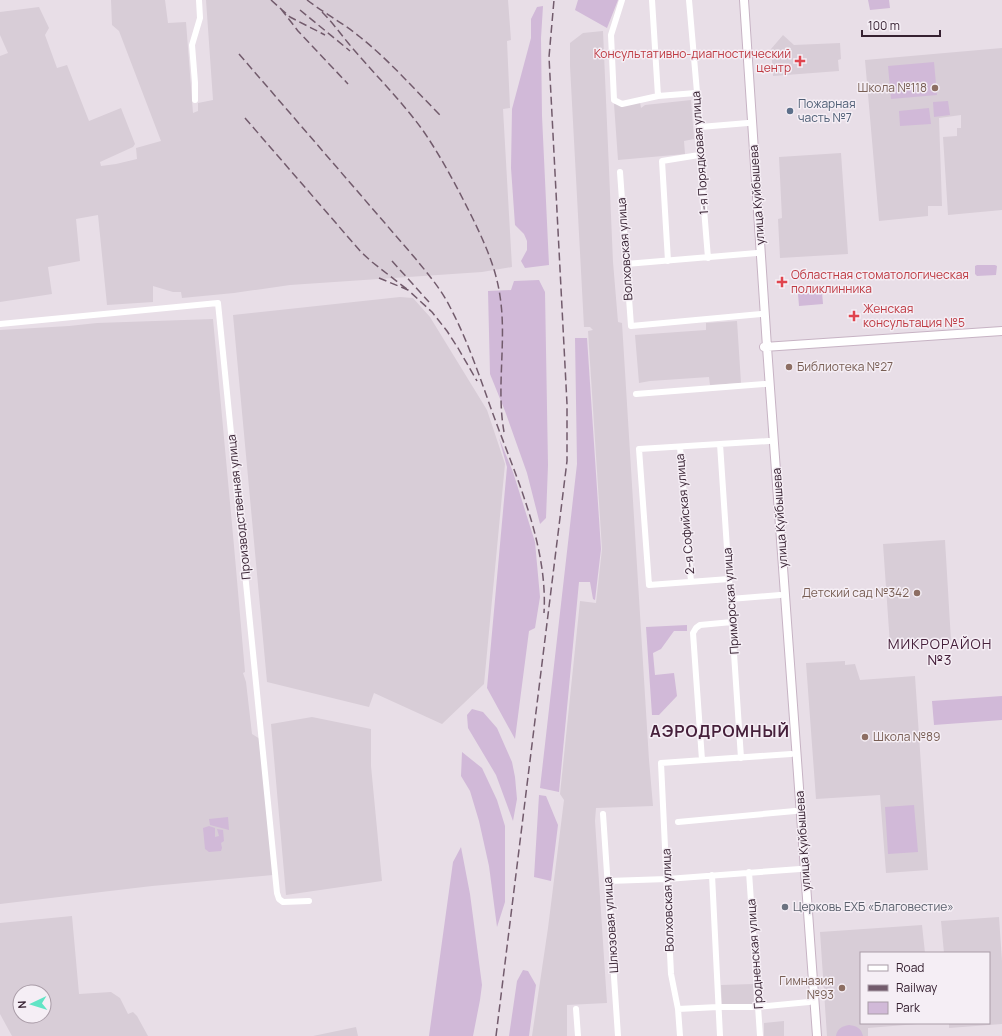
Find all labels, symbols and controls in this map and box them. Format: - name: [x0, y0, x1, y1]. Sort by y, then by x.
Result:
- scale bar: [862, 12, 940, 38]
- text: 100 m: [868, 17, 900, 34]
- place label: Консультативно-диагностический центр: [594, 45, 791, 76]
- marker: Консультативно-диагностический центр: [794, 55, 806, 67]
- place label: Школа №118: [858, 79, 927, 96]
- marker: Школа №118: [930, 83, 940, 93]
- street label: 1-я Порядковая улица: [687, 91, 712, 215]
- place label: Пожарная часть №7: [798, 95, 856, 126]
- marker: Пожарная часть №7: [785, 106, 795, 116]
- street label: улица Куйбышева: [745, 144, 768, 246]
- street label: Волховская улица: [612, 197, 637, 301]
- place label: Областная стоматологическая поликлинника: [791, 266, 969, 297]
- marker: Областная стоматологическая поликлинника: [776, 276, 788, 288]
- place label: Женская консультация №5: [863, 300, 965, 331]
- marker: Женская консультация №5: [848, 310, 860, 322]
- place label: Библиотека №27: [797, 358, 893, 375]
- marker: Библиотека №27: [784, 362, 794, 372]
- street label: Производственная улица: [222, 434, 255, 580]
- street label: 2-я Софийская улица: [671, 453, 698, 575]
- street label: улица Куйбышева: [768, 467, 791, 569]
- street label: Приморская улица: [718, 547, 743, 655]
- place label: Детский сад №342: [802, 584, 909, 601]
- marker: Детский сад №342: [912, 588, 922, 598]
- district label: МИКРОРАЙОН №3: [888, 634, 992, 669]
- district label: АЭРОДРОМНЫЙ: [650, 720, 790, 742]
- place label: Школа №89: [873, 728, 940, 745]
- marker: Школа №89: [860, 732, 870, 742]
- street label: улица Куйбышева: [791, 790, 814, 892]
- street label: Волховская улица: [657, 848, 678, 952]
- street label: Шлюзовая улица: [599, 876, 622, 974]
- street label: Гродненская улица: [742, 898, 767, 1010]
- place label: Церковь ЕХБ «Благовестие»: [793, 898, 954, 915]
- marker: Церковь ЕХБ «Благовестие»: [780, 902, 790, 912]
- legend: [860, 952, 990, 1024]
- text: Road: [896, 959, 924, 976]
- place label: Гимназия №93: [779, 972, 834, 1003]
- text: Railway: [896, 979, 938, 996]
- marker: Гимназия №93: [837, 983, 847, 993]
- north arrow: [12, 984, 52, 1024]
- text: Park: [896, 999, 921, 1016]
- text: N: [14, 1000, 29, 1009]

